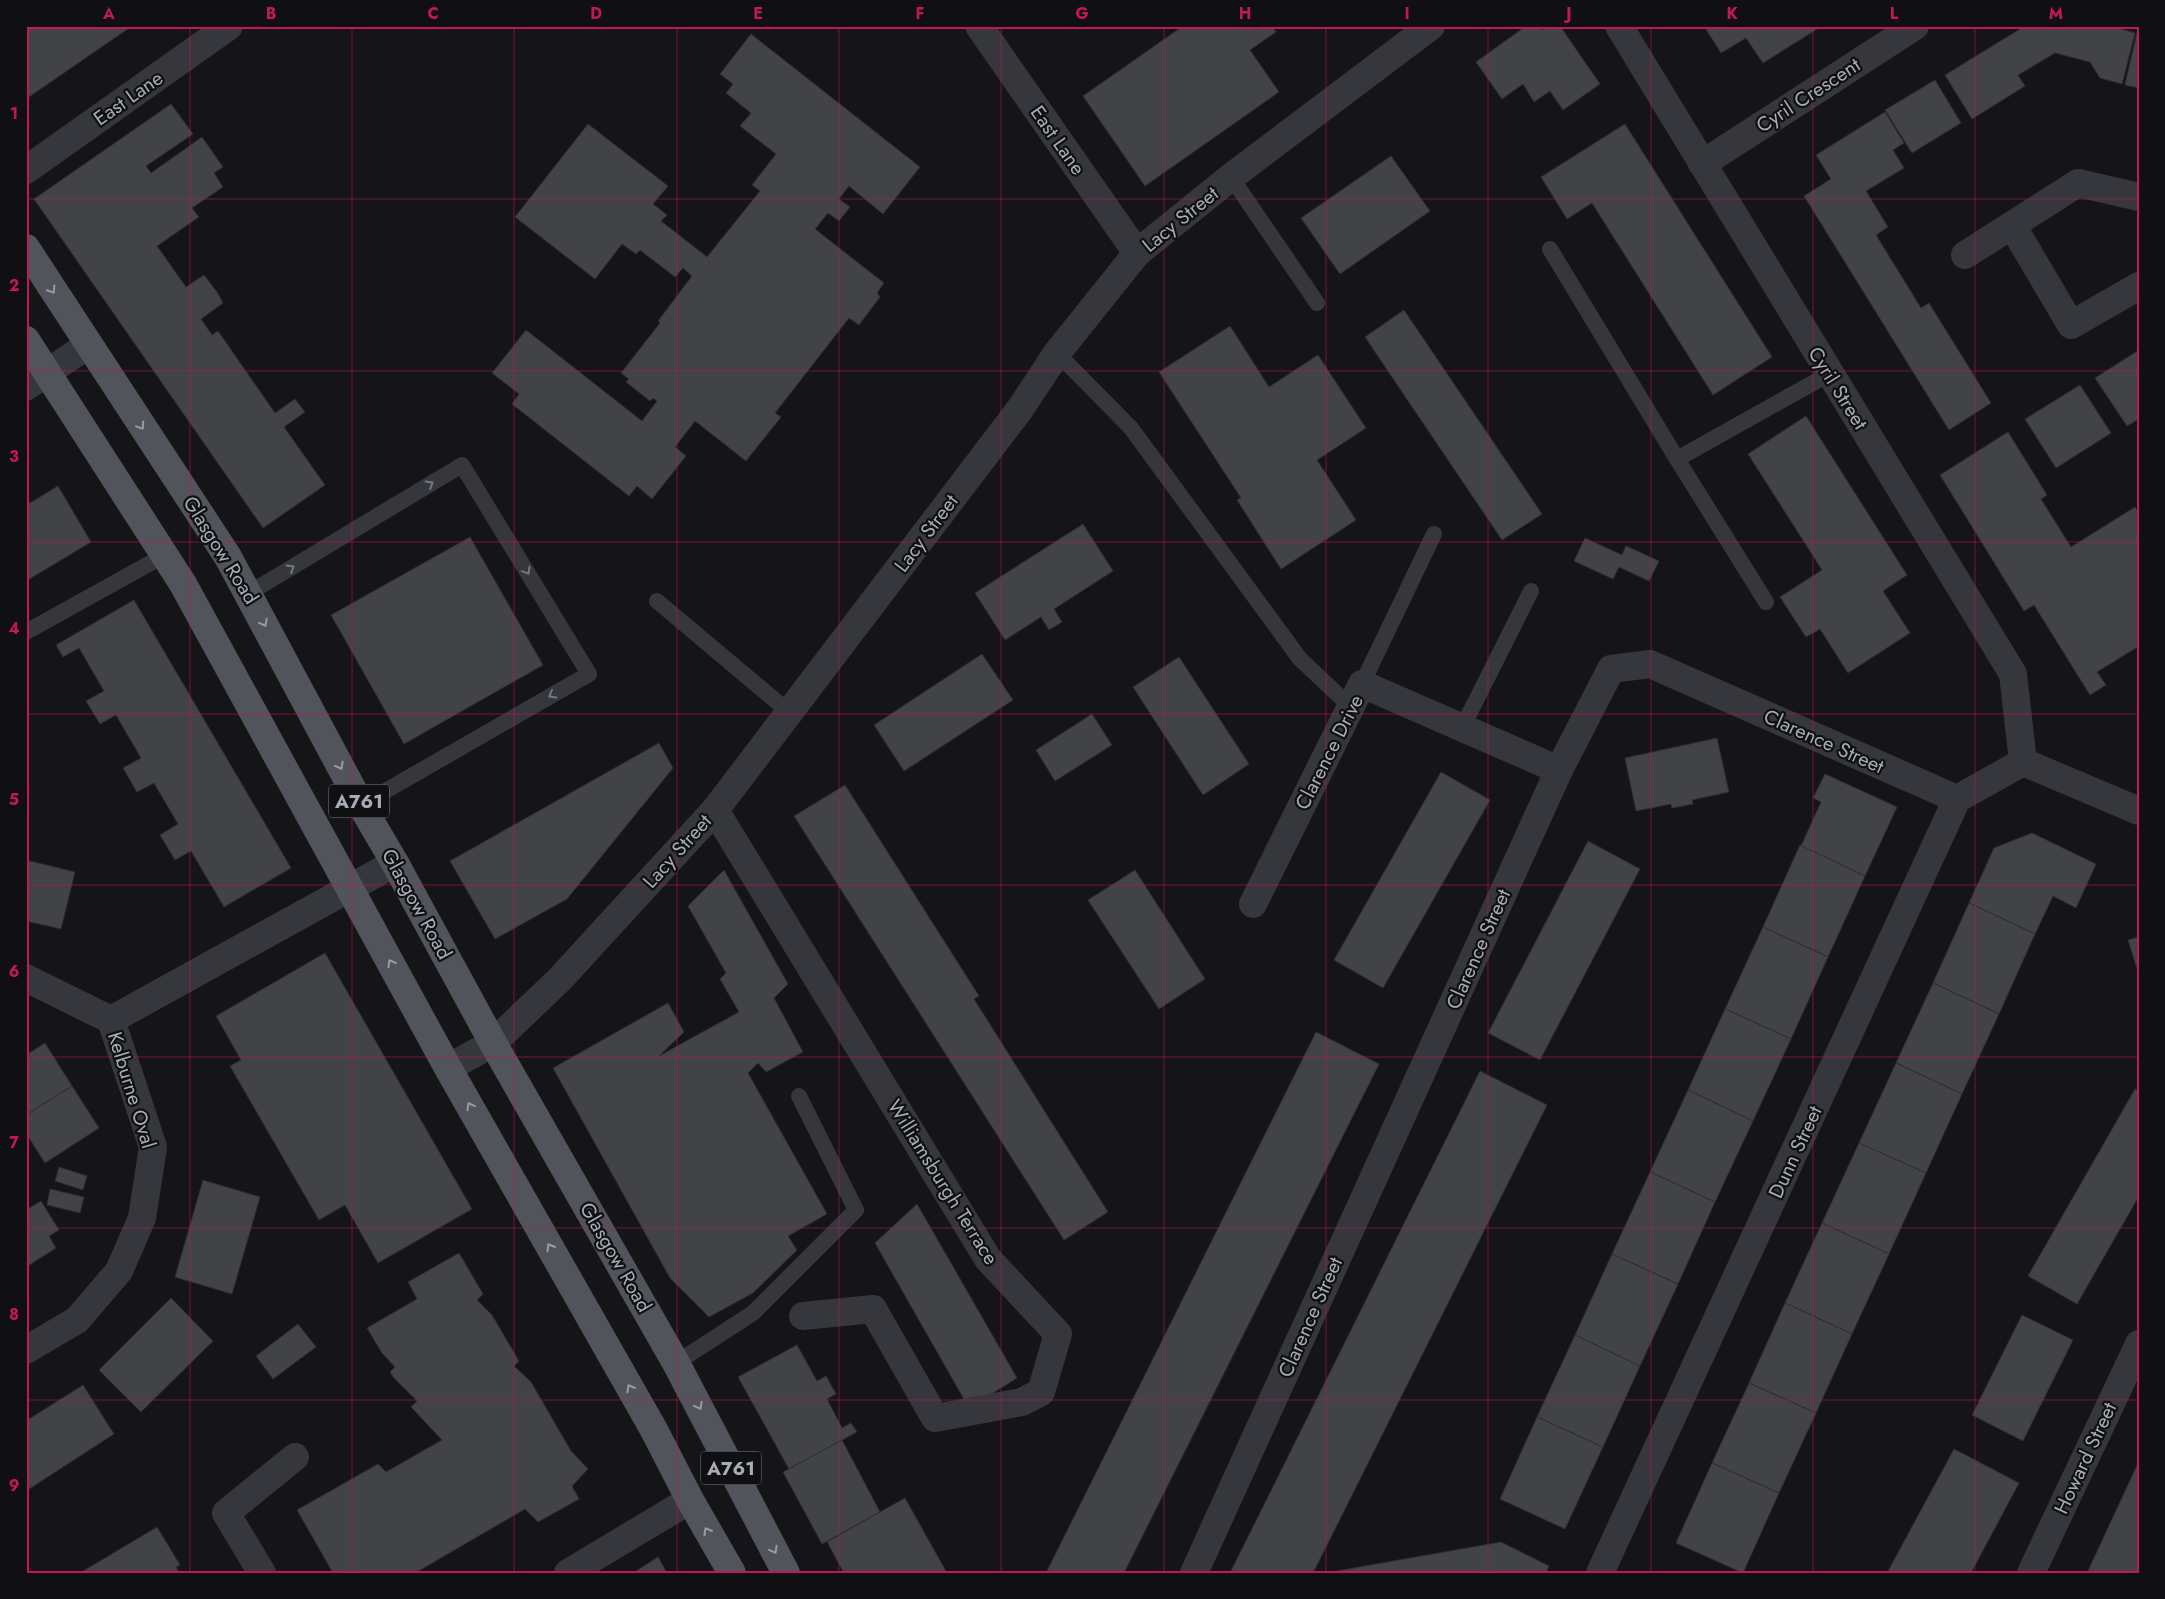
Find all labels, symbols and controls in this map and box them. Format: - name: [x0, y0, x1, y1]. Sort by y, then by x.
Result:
- text: A: [102, 2, 115, 25]
- text: B: [266, 2, 276, 25]
- text: C: [427, 2, 439, 25]
- text: D: [590, 2, 602, 25]
- text: E: [753, 2, 763, 25]
- text: F: [916, 2, 924, 25]
- text: G: [1075, 2, 1089, 25]
- text: H: [1239, 2, 1251, 25]
- text: I: [1404, 2, 1410, 25]
- text: J: [1563, 2, 1572, 25]
- text: K: [1726, 2, 1738, 25]
- text: L: [1890, 2, 1899, 25]
- text: M: [2049, 2, 2063, 25]
- street label: Cyril Crescent: [1750, 51, 1866, 140]
- street label: East Lane: [88, 64, 169, 133]
- street label: East Lane: [1023, 100, 1092, 181]
- text: 1: [10, 102, 18, 125]
- street label: Lacy Street: [1136, 179, 1225, 259]
- text: 2: [9, 274, 19, 297]
- one-way arrow: [46, 284, 56, 293]
- street label: Cyril Street: [1801, 341, 1875, 435]
- one-way arrow: [135, 420, 144, 429]
- text: 3: [9, 445, 19, 468]
- one-way arrow: [424, 481, 433, 491]
- street label: Lacy Street: [888, 488, 965, 578]
- street label: Glasgow Road: [176, 491, 265, 610]
- one-way arrow: [285, 565, 294, 575]
- one-way arrow: [520, 566, 530, 575]
- text: 4: [8, 617, 20, 640]
- one-way arrow: [258, 617, 268, 626]
- one-way arrow: [548, 689, 557, 699]
- street label: Clarence Drive: [1288, 690, 1371, 815]
- street label: Clarence Street: [1759, 702, 1889, 781]
- one-way arrow: [334, 761, 344, 770]
- road number: A761: [329, 784, 389, 818]
- text: 5: [9, 788, 19, 811]
- street label: Lacy Street: [636, 808, 719, 895]
- street label: Glasgow Road: [374, 844, 459, 965]
- street label: Clarence Street: [1439, 884, 1518, 1014]
- text: 6: [9, 960, 19, 983]
- one-way arrow: [387, 960, 397, 969]
- street label: Kelburne Oval: [100, 1028, 163, 1152]
- street label: Williamsburgh Terrace: [880, 1094, 1005, 1270]
- street label: Dunn Street: [1761, 1101, 1830, 1203]
- one-way arrow: [466, 1102, 476, 1111]
- text: 7: [9, 1131, 19, 1154]
- street label: Glasgow Road: [572, 1197, 659, 1318]
- one-way arrow: [546, 1243, 556, 1252]
- street label: Clarence Street: [1271, 1252, 1350, 1382]
- text: 8: [9, 1303, 19, 1326]
- one-way arrow: [626, 1384, 636, 1393]
- street label: Howard Street: [2047, 1397, 2124, 1519]
- one-way arrow: [693, 1401, 703, 1410]
- road number: A761: [701, 1452, 761, 1485]
- text: 9: [9, 1474, 19, 1497]
- one-way arrow: [704, 1527, 714, 1536]
- one-way arrow: [768, 1545, 778, 1554]

